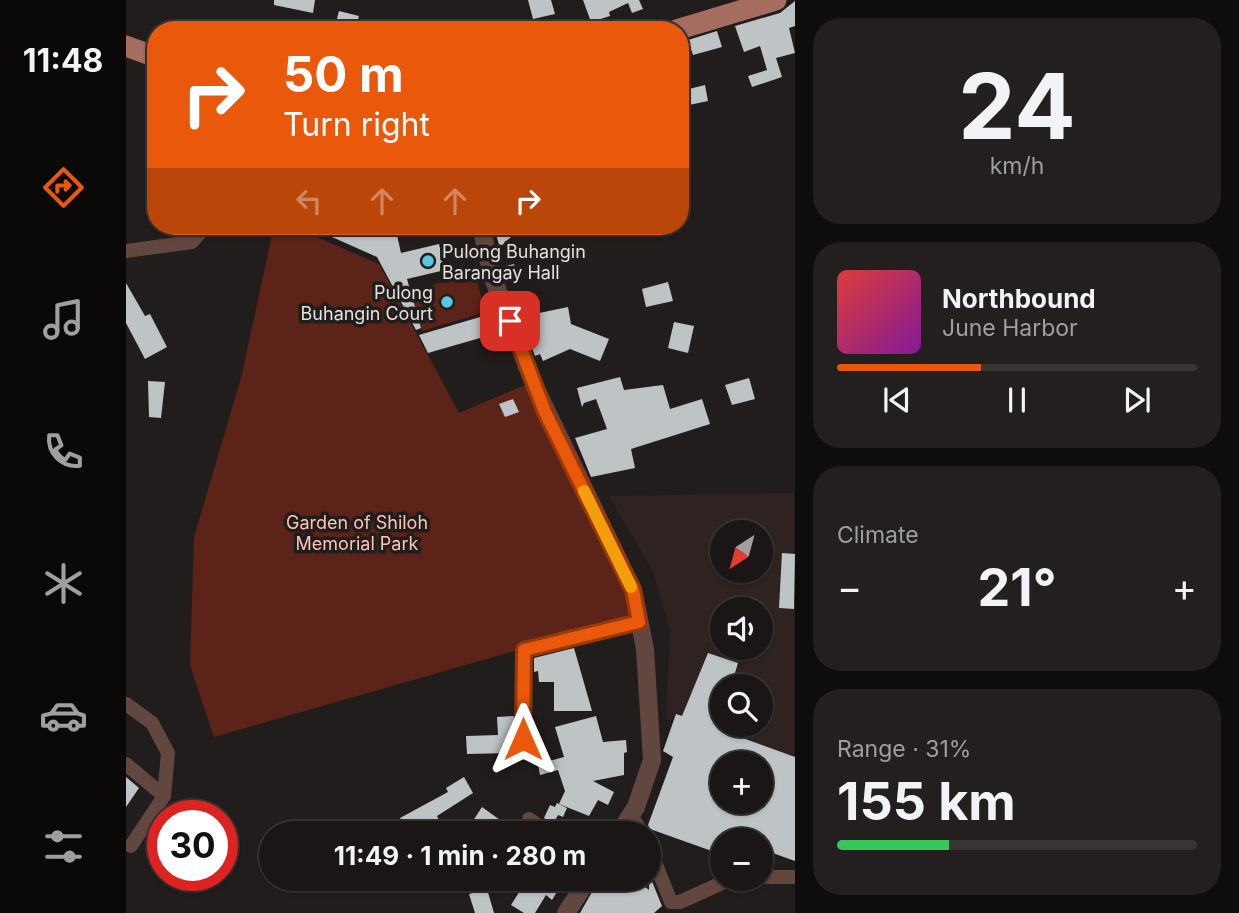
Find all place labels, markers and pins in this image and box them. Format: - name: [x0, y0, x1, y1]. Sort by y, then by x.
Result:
- place label: Pulong Buhangin Barangay Hall: [442, 241, 586, 283]
- marker: Pulong Buhangin Barangay Hall: [420, 253, 436, 269]
- place label: Pulong Buhangin Court: [301, 282, 433, 324]
- pin: [480, 291, 540, 351]
- marker: Pulong Buhangin Court: [439, 294, 455, 310]

